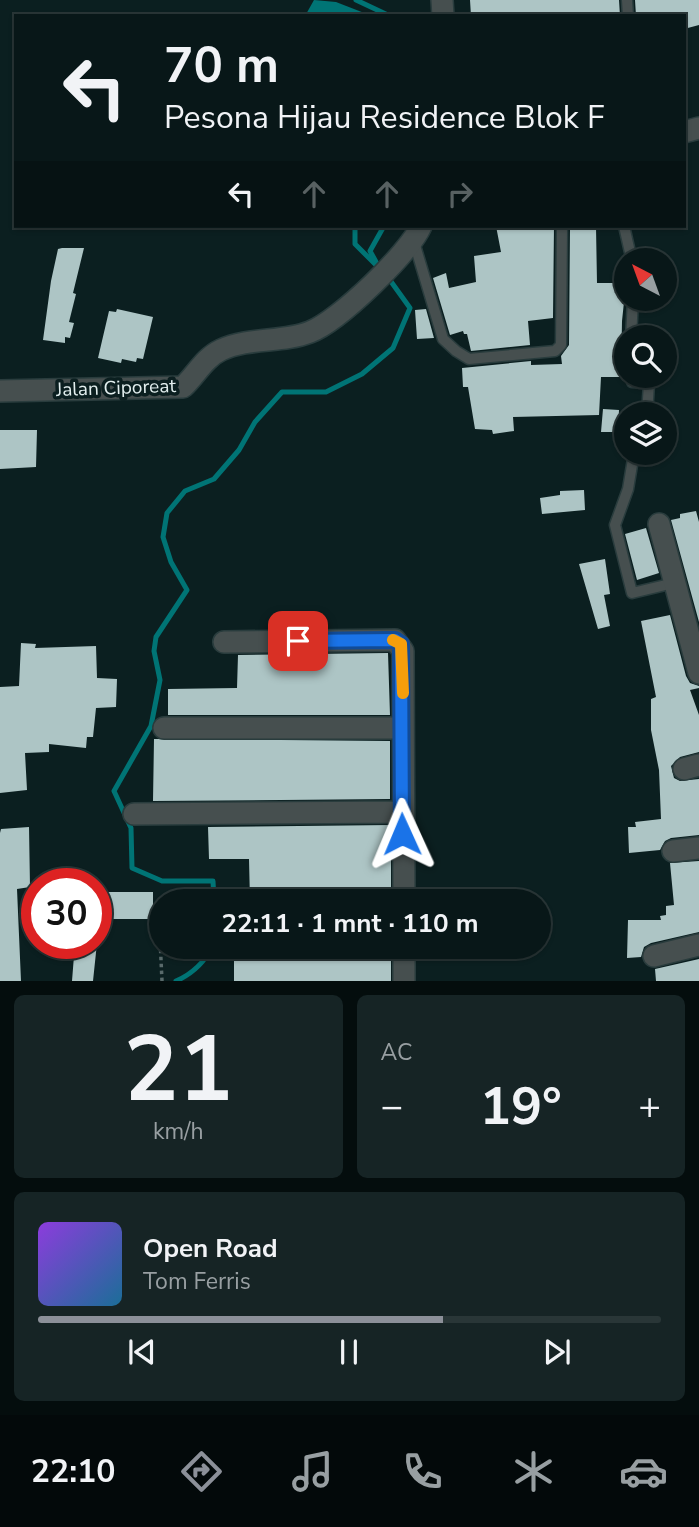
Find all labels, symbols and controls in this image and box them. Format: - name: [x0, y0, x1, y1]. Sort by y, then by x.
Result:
- text: 70 m: [164, 32, 279, 99]
- icon: left: [49, 42, 140, 133]
- text: Pesona Hijau Residence Blok F: [164, 96, 605, 139]
- icon: left: [222, 175, 260, 213]
- icon: ahead: [295, 175, 333, 213]
- icon: ahead: [368, 175, 406, 213]
- icon: right: [441, 175, 479, 213]
- north arrow: [614, 248, 677, 312]
- map controls: [614, 248, 677, 465]
- button: search: [614, 325, 677, 388]
- street label: Jalan Ciporeat: [55, 373, 177, 403]
- button: layers: [614, 402, 677, 465]
- pin: [268, 611, 328, 671]
- icon: arrive: [279, 622, 317, 660]
- position arrow: [365, 797, 439, 871]
- speed limit sign: 30: [21, 868, 112, 959]
- text: 22:11 · 1 mnt · 110 m: [221, 906, 479, 941]
- text: 21: [124, 1008, 233, 1132]
- text: AC: [381, 1037, 412, 1068]
- text: 19°: [480, 1071, 562, 1142]
- text: −: [381, 1081, 403, 1132]
- text: +: [638, 1081, 661, 1132]
- text: km/h: [153, 1116, 204, 1147]
- text: Open Road: [143, 1231, 278, 1266]
- text: Tom Ferris: [143, 1266, 251, 1297]
- icon: previous: [123, 1333, 161, 1371]
- icon: pause: [330, 1333, 368, 1371]
- icon: next: [538, 1333, 576, 1371]
- icon: directions: [177, 1447, 226, 1496]
- icon: music: [288, 1447, 337, 1496]
- icon: phone: [398, 1447, 447, 1496]
- icon: climate: [509, 1447, 558, 1496]
- icon: car: [619, 1447, 668, 1496]
- text: 22:10: [31, 1450, 116, 1493]

